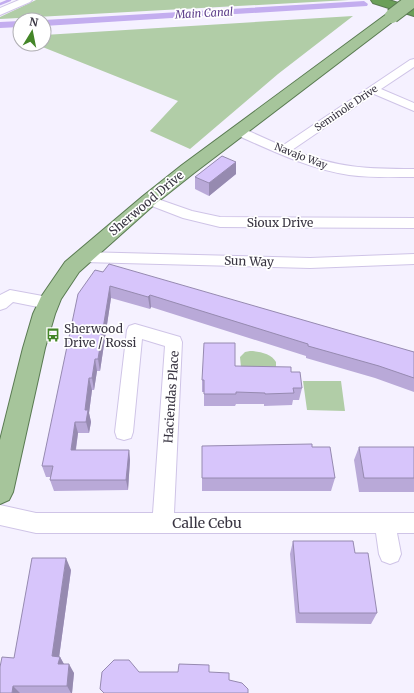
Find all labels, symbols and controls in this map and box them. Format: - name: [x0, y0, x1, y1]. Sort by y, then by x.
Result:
- water label: Main Canal: [174, 4, 233, 22]
- north arrow: [12, 12, 52, 52]
- text: N: [28, 15, 40, 30]
- street label: Seminole Drive: [312, 82, 380, 134]
- street label: Navajo Way: [273, 140, 329, 172]
- street label: Sherwood Drive: [106, 167, 186, 239]
- street label: Sioux Drive: [247, 215, 313, 230]
- street label: Sun Way: [224, 253, 274, 269]
- place label: Sherwood Drive / Rossi: [64, 321, 136, 350]
- bus stop icon: Sherwood Drive / Rossi: [45, 327, 61, 343]
- street label: Haciendas Place: [160, 350, 182, 444]
- street label: Calle Cebu: [172, 514, 242, 532]

